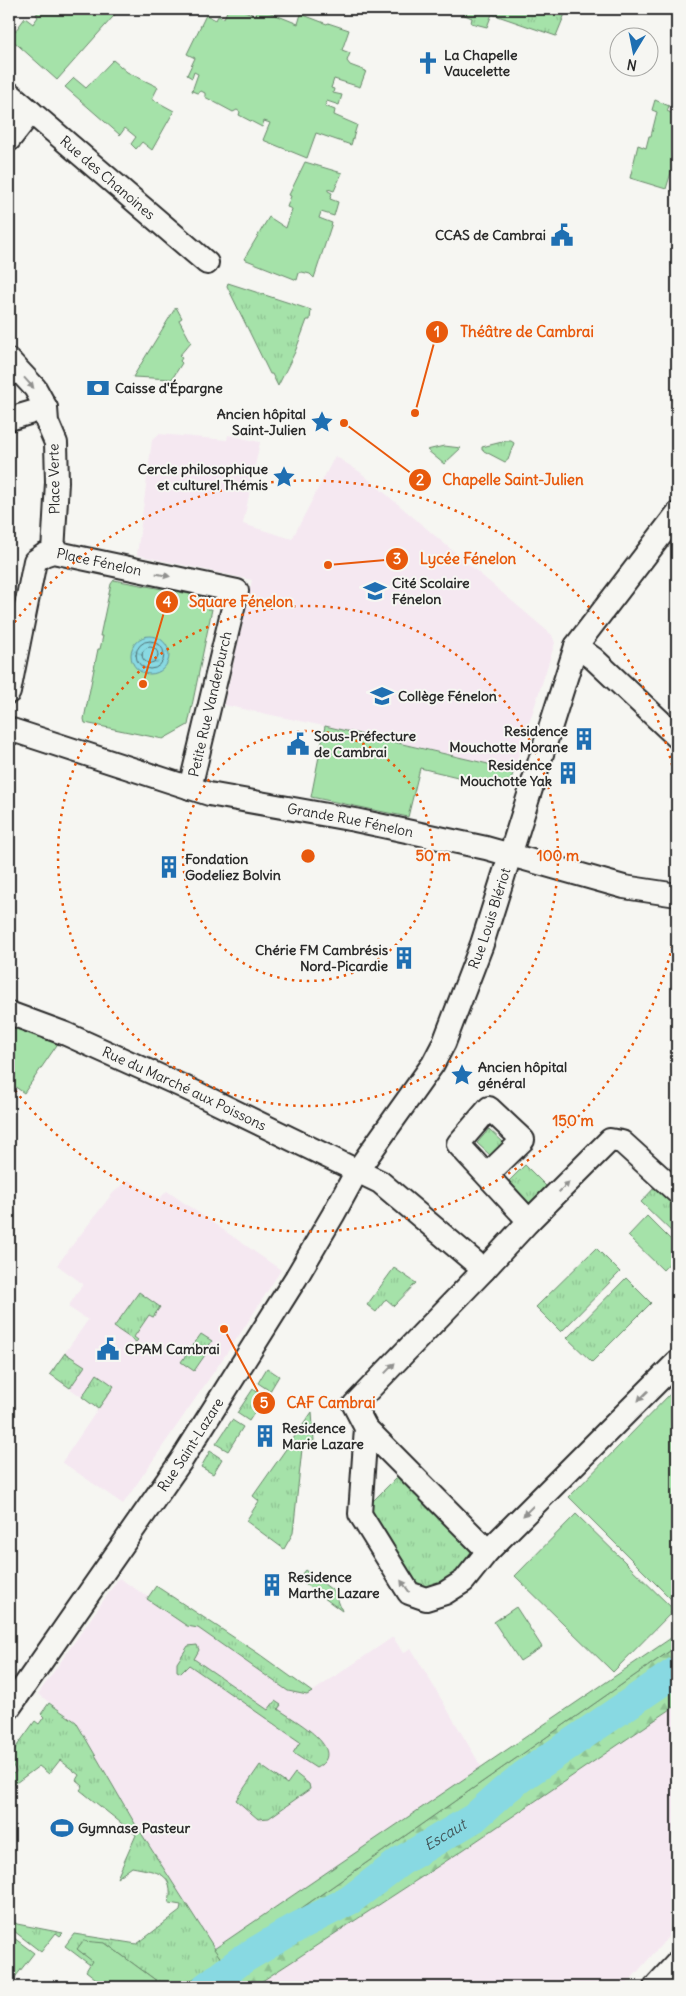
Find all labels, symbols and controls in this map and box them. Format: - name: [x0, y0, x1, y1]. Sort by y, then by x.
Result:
- north arrow: [608, 28, 658, 78]
- place label: La Chapelle Vaucelette: [444, 46, 518, 80]
- church icon: La Chapelle Vaucelette: [415, 50, 441, 76]
- text: N: [625, 55, 638, 75]
- street label: Rue des Chanoines: [56, 132, 159, 224]
- public building icon: CCAS de Cambrai: [549, 222, 575, 248]
- place label: CCAS de Cambrai: [435, 226, 546, 244]
- callout: Théâtre de Cambrai: [425, 317, 604, 347]
- text: 1: [434, 322, 440, 341]
- text: Théâtre de Cambrai: [460, 322, 594, 341]
- bank icon: Caisse d'Épargne: [85, 375, 111, 401]
- one-way arrow: [24, 376, 35, 389]
- place label: Caisse d'Épargne: [115, 379, 223, 397]
- place label: Ancien hôpital Saint-Julien: [217, 405, 306, 439]
- place icon: Ancien hôpital Saint-Julien: [309, 409, 335, 435]
- street label: Place Verte: [44, 443, 64, 515]
- place label: Cercle philosophique et culturel Thémis: [138, 460, 269, 494]
- place icon: Cercle philosophique et culturel Thémis: [271, 464, 297, 490]
- callout: Chapelle Saint-Julien: [407, 465, 594, 495]
- text: 2: [416, 470, 424, 489]
- text: Chapelle Saint-Julien: [442, 470, 584, 490]
- street label: Place Fénelon: [55, 544, 143, 580]
- callout: Lycée Fénelon: [385, 544, 526, 574]
- text: 3: [393, 549, 401, 568]
- text: Lycée Fénelon: [420, 549, 517, 569]
- one-way arrow: [155, 571, 170, 579]
- place label: Cité Scolaire Fénelon: [392, 574, 470, 608]
- school or university icon: Cité Scolaire Fénelon: [362, 578, 388, 604]
- callout: Square Fénelon: [154, 587, 303, 617]
- text: 4: [163, 592, 172, 611]
- text: Square Fénelon: [189, 592, 293, 612]
- street label: Petite Rue Vanderburch: [184, 629, 236, 779]
- school or university icon: Collège Fénelon: [369, 683, 395, 709]
- place label: Collège Fénelon: [398, 687, 497, 705]
- place label: Residence Mouchotte Morane: [449, 722, 568, 756]
- building icon: Residence Mouchotte Morane: [571, 726, 597, 752]
- place label: Sous-Préfecture de Cambrai: [314, 727, 416, 761]
- public building icon: Sous-Préfecture de Cambrai: [285, 731, 311, 757]
- place label: Residence Mouchotte Yak: [460, 756, 552, 790]
- building icon: Residence Mouchotte Yak: [555, 760, 581, 786]
- street label: Grande Rue Fénelon: [286, 799, 415, 841]
- text: 50 m: [415, 846, 451, 865]
- text: 100 m: [537, 846, 579, 865]
- centre of rings: [299, 847, 317, 865]
- place label: Fondation Godeliez Bolvin: [185, 850, 281, 884]
- building icon: Fondation Godeliez Bolvin: [156, 854, 182, 880]
- street label: Rue Louis Blériot: [464, 865, 515, 972]
- place label: Chérie FM Cambrésis Nord-Picardie: [255, 941, 389, 975]
- building icon: Chérie FM Cambrésis Nord-Picardie: [391, 945, 417, 971]
- street label: Rue du Marché aux Poissons: [99, 1042, 269, 1135]
- place label: Ancien hôpital général: [478, 1058, 567, 1092]
- place icon: Ancien hôpital général: [449, 1062, 475, 1088]
- text: 150 m: [552, 1111, 594, 1130]
- one-way arrow: [558, 1181, 570, 1193]
- public building icon: CPAM Cambrai: [95, 1336, 121, 1362]
- place label: CPAM Cambrai: [125, 1340, 220, 1358]
- one-way arrow: [384, 1362, 396, 1374]
- callout: CAF Cambrai: [251, 1388, 385, 1418]
- one-way arrow: [637, 1390, 649, 1402]
- text: 5: [260, 1393, 269, 1412]
- text: CAF Cambrai: [286, 1393, 376, 1412]
- street label: Rue Saint-Lazare: [154, 1394, 228, 1495]
- place label: Residence Marie Lazare: [282, 1419, 364, 1453]
- building icon: Residence Marie Lazare: [252, 1423, 278, 1449]
- one-way arrow: [522, 1505, 534, 1517]
- place label: Residence Marthe Lazare: [288, 1568, 380, 1602]
- building icon: Residence Marthe Lazare: [259, 1572, 285, 1598]
- one-way arrow: [400, 1580, 411, 1593]
- water label: Escaut: [420, 1814, 471, 1854]
- sports icon: Gymnase Pasteur: [49, 1815, 75, 1841]
- place label: Gymnase Pasteur: [78, 1819, 190, 1837]

